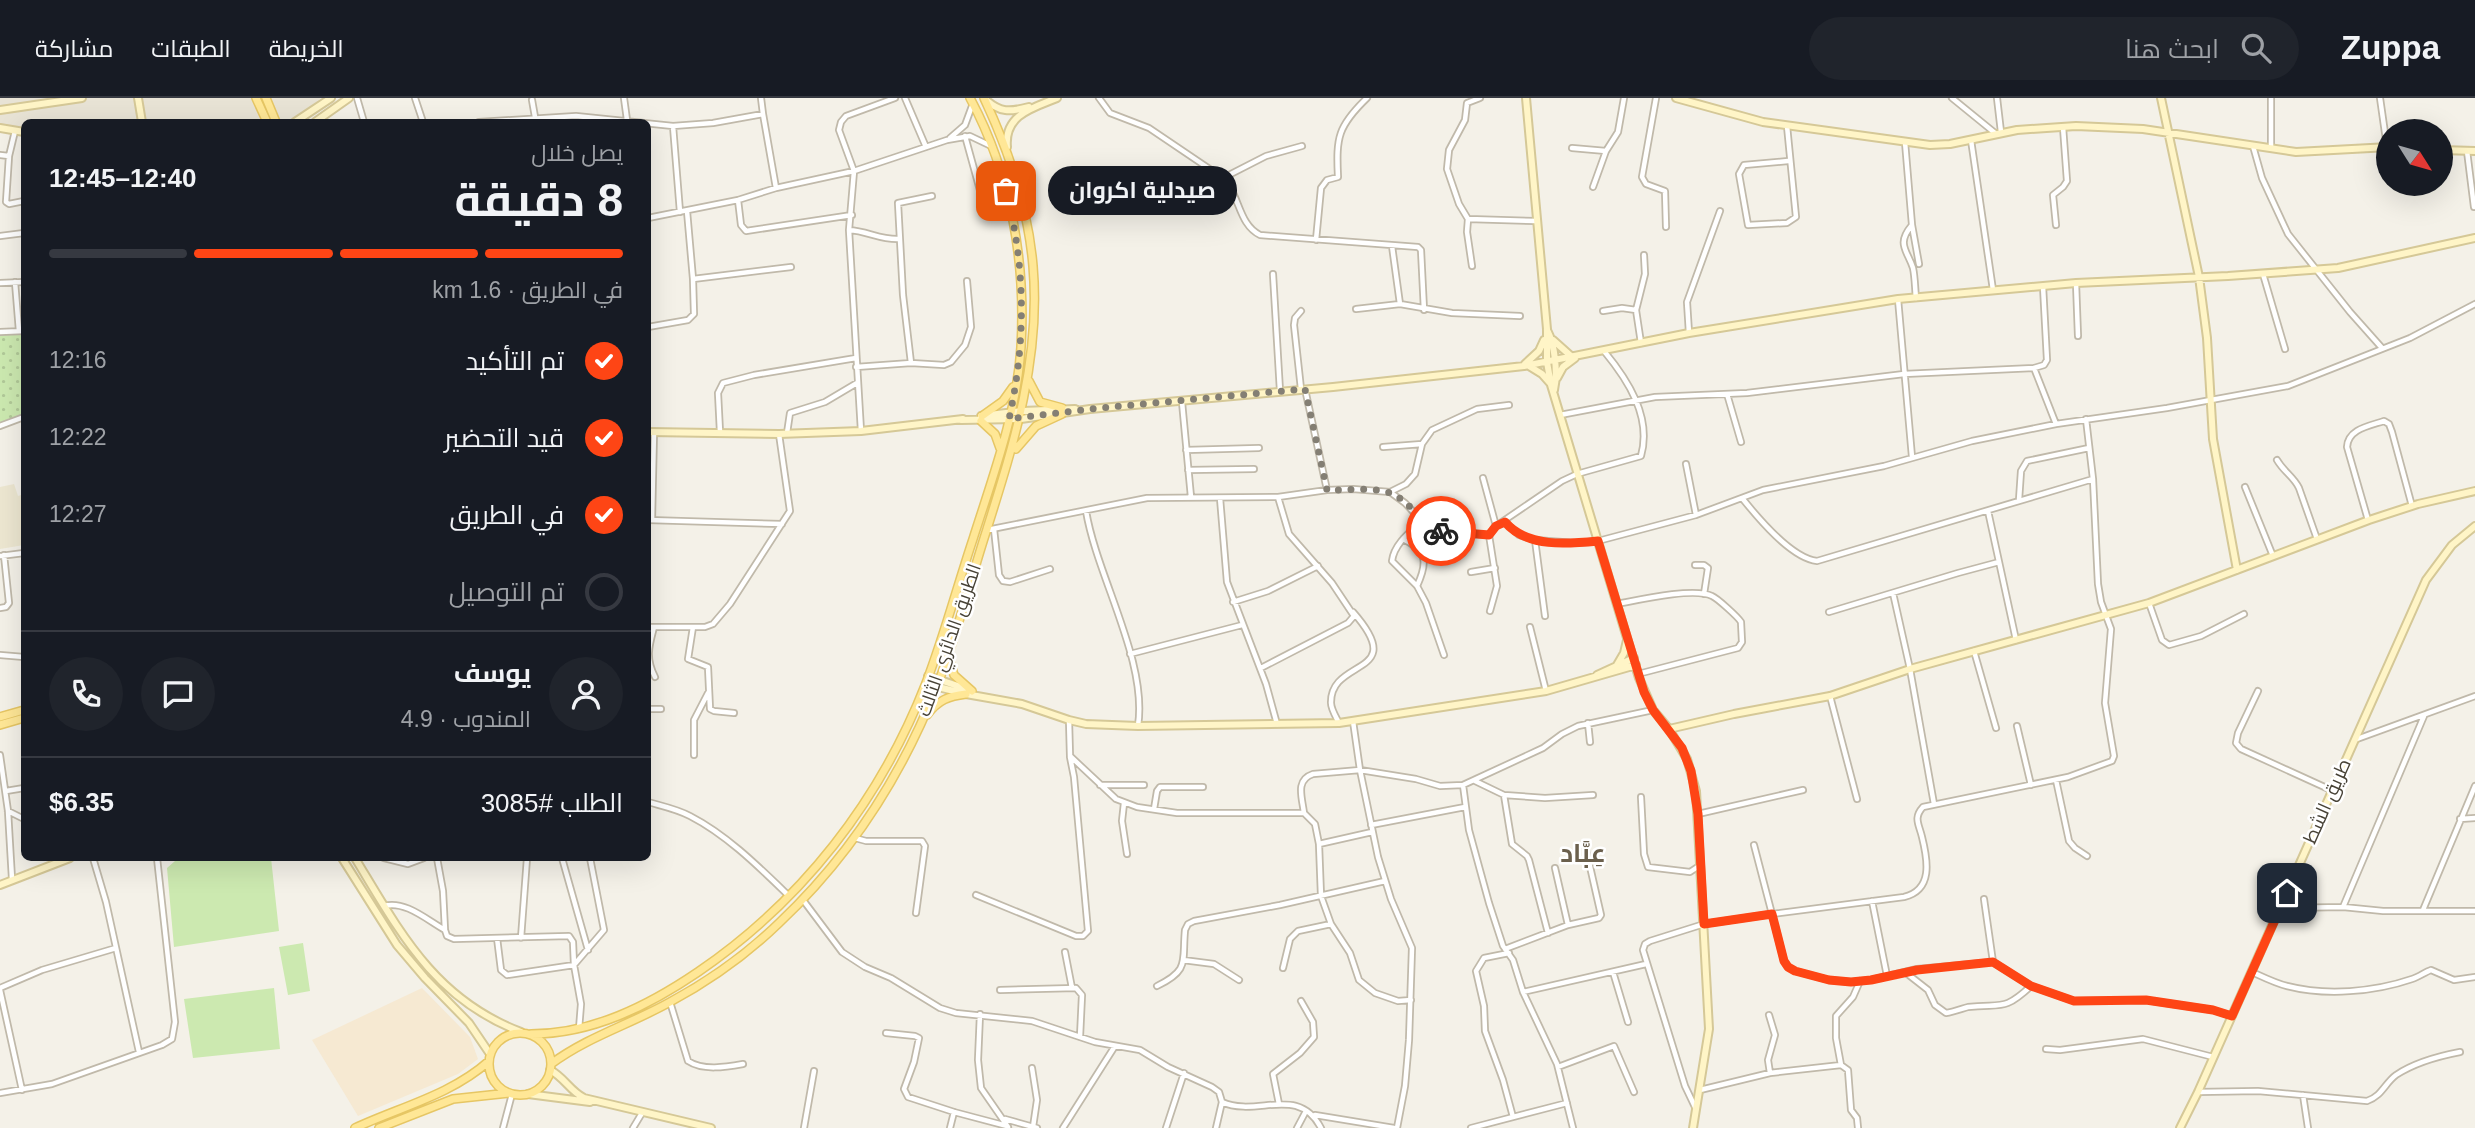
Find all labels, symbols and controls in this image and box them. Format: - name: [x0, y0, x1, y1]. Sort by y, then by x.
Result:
- search box: [1809, 17, 2299, 80]
- icon: search: [2237, 29, 2275, 67]
- text: Zuppa: [2341, 29, 2440, 66]
- text: ابحث هنا: [2125, 34, 2219, 64]
- text: مشاركة: [35, 35, 113, 62]
- text: الطبقات: [151, 35, 231, 62]
- text: الخريطة: [269, 35, 344, 62]
- north arrow: [2376, 119, 2454, 196]
- map controls: [2376, 119, 2453, 196]
- text: يصل خلال: [531, 140, 623, 166]
- pin: [976, 161, 1036, 221]
- text: 12:40–12:45: [49, 163, 196, 193]
- callout: صيدلية اكروان: [1048, 166, 1237, 216]
- icon: bag: [987, 172, 1025, 210]
- text: 8 دقيقة: [455, 174, 623, 226]
- text: صيدلية اكروان: [1069, 177, 1216, 203]
- text: في الطريق · 1.6 km: [432, 277, 623, 303]
- icon: check: [585, 342, 623, 380]
- text: تم التأكيد: [465, 346, 564, 376]
- text: 12:16: [49, 347, 107, 373]
- icon: check: [585, 419, 623, 457]
- text: قيد التحضير: [444, 423, 564, 453]
- text: 12:22: [49, 424, 107, 450]
- icon: check: [585, 496, 623, 534]
- courier: [1406, 496, 1476, 566]
- text: في الطريق: [449, 500, 564, 530]
- text: 12:27: [49, 501, 107, 527]
- icon: bike: [1422, 512, 1460, 550]
- street label: الطريق الدائري الثالث: [913, 561, 989, 720]
- text: تم التوصيل: [449, 577, 564, 607]
- button: phone: [49, 657, 123, 731]
- button: chat: [141, 657, 215, 731]
- button: person: [549, 657, 623, 731]
- text: يوسف: [454, 658, 531, 688]
- text: المندوب · 4.9: [401, 706, 531, 732]
- street label: طريق الشط: [2299, 755, 2357, 847]
- text: $6.35: [49, 787, 114, 817]
- text: الطلب #3085: [481, 788, 623, 818]
- district label: عِبَّاد: [1560, 838, 1606, 868]
- pin: [2257, 863, 2317, 923]
- icon: home: [2268, 874, 2306, 912]

